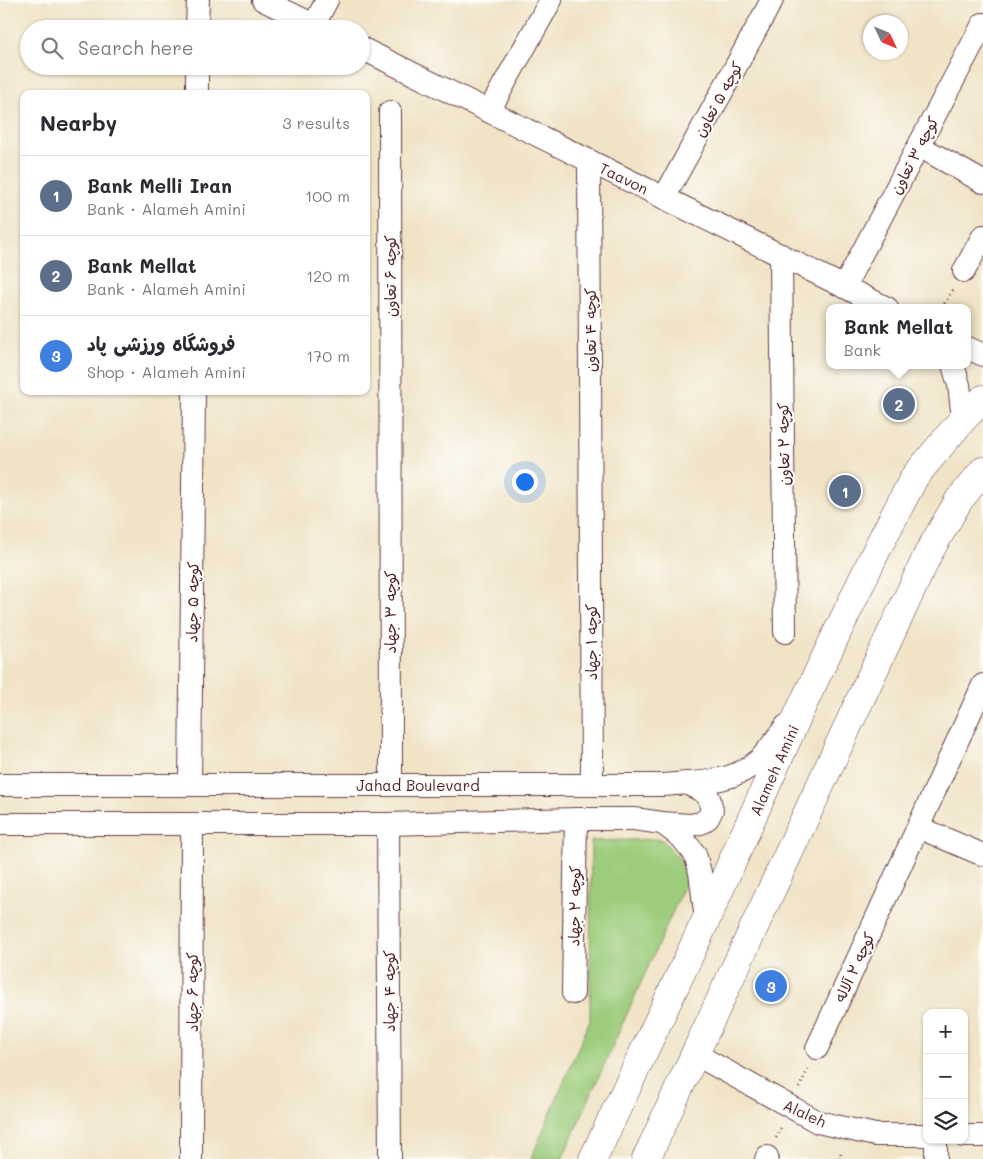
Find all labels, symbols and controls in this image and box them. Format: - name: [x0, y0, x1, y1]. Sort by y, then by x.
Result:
- north arrow: [863, 15, 908, 60]
- search box: [20, 20, 370, 75]
- icon: search: [38, 34, 66, 62]
- text: Search here: [78, 35, 194, 60]
- street label: کوچه ۵ تعاون: [689, 58, 748, 141]
- text: Nearby: [40, 109, 117, 136]
- text: 3 results: [282, 112, 350, 133]
- street label: کوچه ۳ تعاون: [885, 113, 944, 198]
- street label: Taavon: [596, 158, 652, 198]
- text: Bank Melli Iran: [87, 173, 232, 198]
- text: 1: [52, 185, 60, 206]
- text: 100 m: [305, 185, 350, 206]
- text: Bank · Alameh Amini: [87, 198, 246, 219]
- street label: کوچه ۶ تعاون: [380, 235, 401, 317]
- text: Bank Mellat: [87, 253, 197, 278]
- text: 2: [52, 265, 60, 286]
- text: 120 m: [306, 265, 350, 286]
- text: Bank · Alameh Amini: [87, 278, 246, 299]
- street label: کوچه ۴ تعاون: [580, 288, 601, 372]
- popup: [826, 304, 971, 369]
- text: Bank Mellat: [844, 314, 953, 339]
- text: فروشگاه ورزشی پاد: [87, 331, 236, 356]
- text: Bank: [844, 339, 881, 360]
- text: 3: [51, 345, 61, 366]
- text: 170 m: [306, 345, 350, 366]
- text: Shop · Alameh Amini: [87, 361, 246, 382]
- pin: 2: [883, 385, 915, 423]
- street label: کوچه ۲ تعاون: [772, 402, 795, 486]
- your location: [512, 469, 538, 495]
- pin: 1: [829, 472, 861, 510]
- street label: کوچه ۵ جهاد: [181, 561, 204, 643]
- street label: کوچه ۳ جهاد: [380, 570, 401, 654]
- street label: کوچه ۱ جهاد: [581, 604, 602, 680]
- street label: Alameh Amini: [745, 721, 803, 819]
- street label: Jahad Boulevard: [356, 775, 480, 795]
- street label: کوچه ۲ جهاد: [563, 865, 586, 947]
- street label: کوچه ۲ آلاله: [829, 929, 880, 1006]
- street label: کوچه ۴ جهاد: [379, 950, 400, 1032]
- street label: کوچه ۶ جهاد: [182, 952, 203, 1032]
- pin: 3: [755, 967, 787, 1005]
- map controls: [923, 1009, 968, 1144]
- button: +: [923, 1009, 968, 1054]
- button: −: [923, 1054, 968, 1099]
- street label: Alaleh: [780, 1094, 830, 1132]
- button: layers: [923, 1099, 968, 1144]

